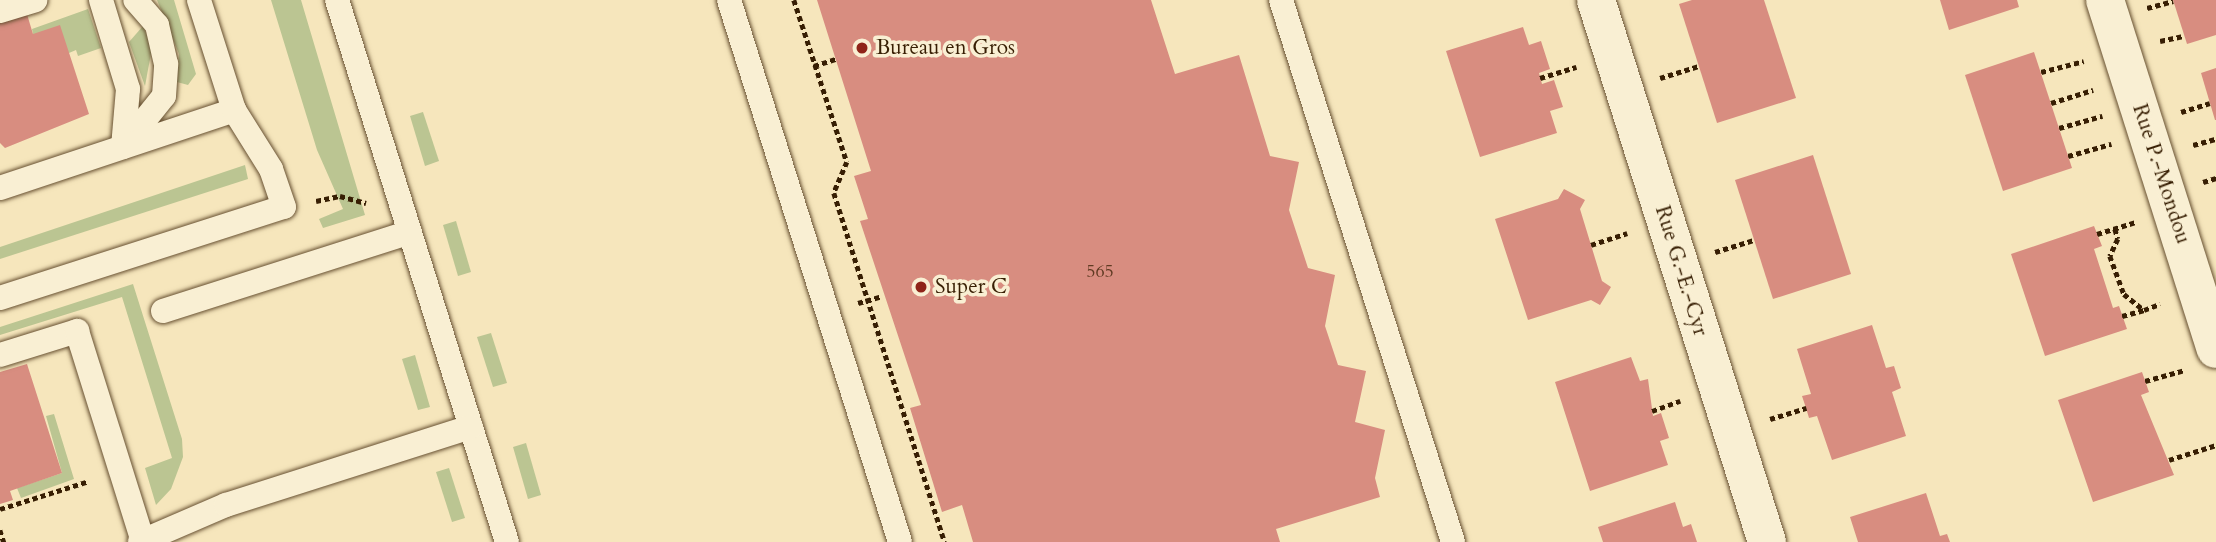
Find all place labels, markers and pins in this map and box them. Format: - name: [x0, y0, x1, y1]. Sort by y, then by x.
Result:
- place label: Bureau en Gros: [876, 35, 1015, 61]
- marker: Bureau en Gros: [854, 40, 870, 56]
- place label: Super C: [935, 274, 1007, 300]
- marker: Super C: [913, 279, 929, 295]

